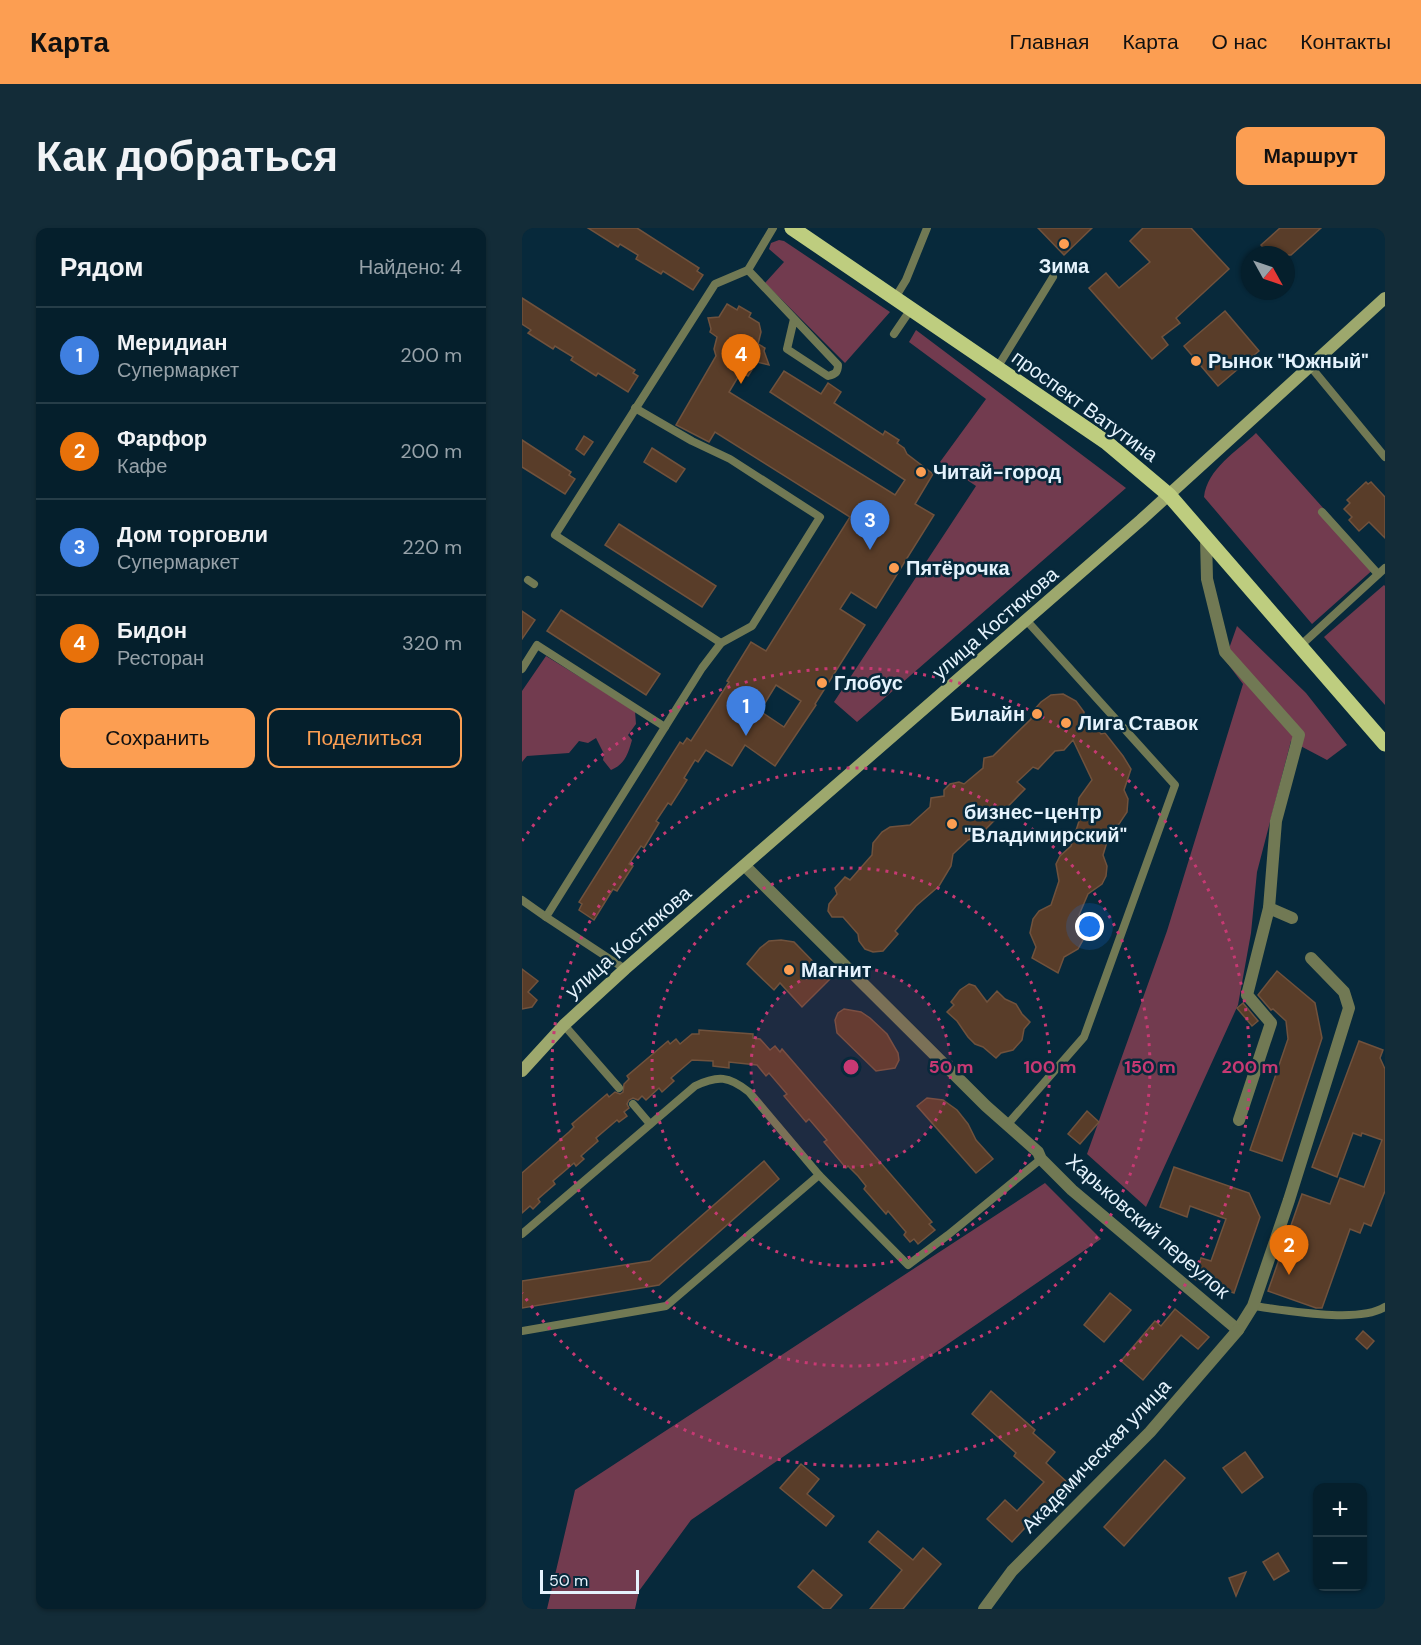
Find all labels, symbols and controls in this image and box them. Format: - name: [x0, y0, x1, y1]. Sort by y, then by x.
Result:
- text: Карта: [30, 24, 109, 61]
- text: Главная: [1009, 28, 1089, 56]
- text: Карта: [1122, 28, 1179, 56]
- text: О нас: [1212, 28, 1267, 56]
- text: Контакты: [1300, 28, 1391, 56]
- button: Маршрут: [1236, 127, 1385, 185]
- text: Как добраться: [36, 129, 338, 184]
- marker: Зима: [1057, 237, 1071, 251]
- north arrow: [1241, 246, 1295, 300]
- text: Рядом: [60, 250, 143, 284]
- place label: Зима: [1039, 253, 1090, 279]
- text: Найдено: 4: [359, 254, 462, 280]
- text: Меридиан: [117, 328, 228, 357]
- pin: 4: [722, 334, 760, 384]
- text: 1: [76, 342, 83, 368]
- text: 200 m: [400, 342, 462, 368]
- street label: проспект Ватутина: [1007, 344, 1164, 468]
- place label: Рынок "Южный": [1208, 348, 1369, 374]
- marker: Рынок "Южный": [1189, 354, 1203, 368]
- text: Супермаркет: [117, 357, 239, 383]
- text: Фарфор: [117, 424, 207, 453]
- text: 2: [74, 438, 85, 464]
- text: 200 m: [400, 438, 462, 464]
- text: Кафе: [117, 453, 167, 479]
- place label: Читай-город: [933, 459, 1062, 485]
- marker: Читай-город: [914, 465, 928, 479]
- pin: 3: [850, 500, 890, 550]
- text: Дом торговли: [117, 520, 268, 549]
- text: 3: [73, 534, 86, 560]
- text: 220 m: [402, 534, 462, 560]
- text: Супермаркет: [117, 549, 239, 575]
- place label: Пятёрочка: [906, 555, 1011, 581]
- marker: Пятёрочка: [887, 561, 901, 575]
- street label: улица Костюкова: [927, 561, 1064, 685]
- text: Бидон: [117, 616, 187, 645]
- text: 4: [73, 630, 86, 656]
- text: 320 m: [402, 630, 462, 656]
- text: Ресторан: [117, 645, 204, 671]
- place label: Глобус: [834, 670, 903, 696]
- marker: Глобус: [815, 676, 829, 690]
- pin: 1: [726, 686, 766, 736]
- place label: Билайн: [950, 701, 1025, 727]
- marker: Билайн: [1030, 707, 1044, 721]
- button: Сохранить: [60, 708, 255, 768]
- button: Поделиться: [267, 708, 462, 768]
- place label: Лига Ставок: [1078, 710, 1199, 736]
- marker: Лига Ставок: [1059, 716, 1073, 730]
- place label: бизнес-центр "Владимирский": [964, 799, 1127, 848]
- marker: бизнес-центр "Владимирский": [945, 817, 959, 831]
- street label: улица Костюкова: [560, 880, 697, 1004]
- your location: [1075, 912, 1104, 941]
- place label: Магнит: [801, 957, 872, 983]
- marker: Магнит: [782, 963, 796, 977]
- text: 50 m: [928, 1055, 974, 1079]
- text: 100 m: [1023, 1055, 1077, 1079]
- text: 150 m: [1124, 1055, 1176, 1079]
- text: 200 m: [1222, 1055, 1278, 1079]
- centre of rings: [841, 1057, 861, 1077]
- street label: Харьковский переулок: [1061, 1148, 1235, 1304]
- pin: 2: [1270, 1226, 1308, 1275]
- street label: Академическая улица: [1016, 1373, 1177, 1539]
- map controls: [1313, 1483, 1367, 1591]
- button: +: [1313, 1483, 1367, 1537]
- button: −: [1313, 1537, 1367, 1591]
- scale bar: [540, 1567, 639, 1594]
- text: 50 m: [549, 1570, 588, 1591]

